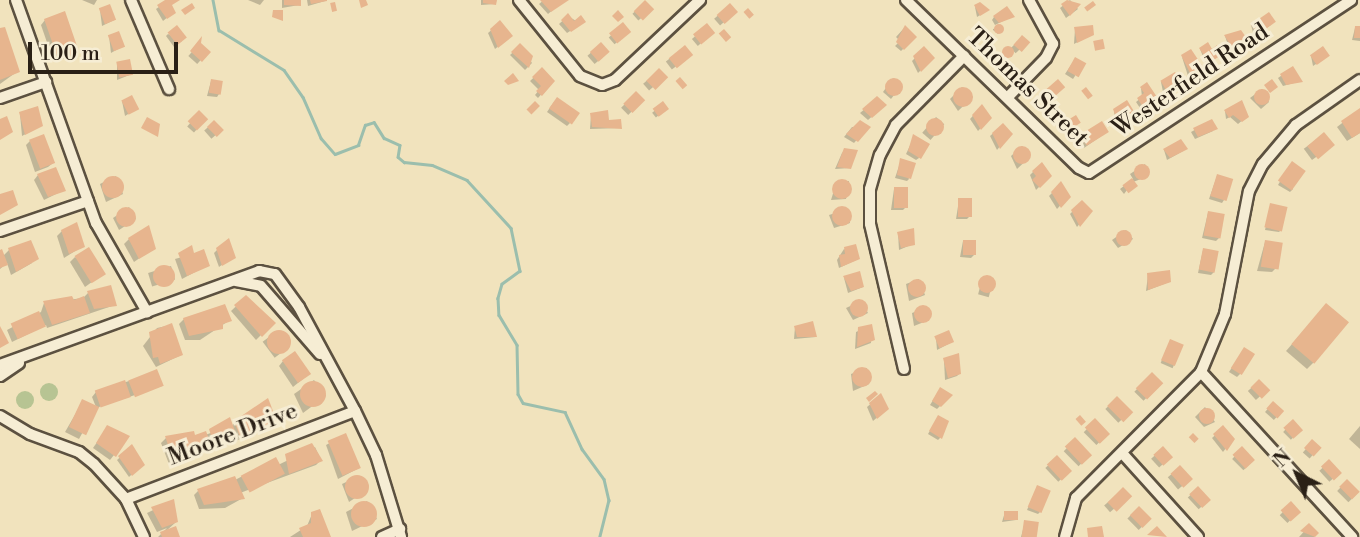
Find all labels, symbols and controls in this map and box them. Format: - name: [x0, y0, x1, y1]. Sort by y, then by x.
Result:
- street label: Westerfield Road: [1107, 18, 1275, 144]
- street label: Thomas Street: [960, 23, 1094, 153]
- scale bar: [32, 28, 182, 72]
- text: 100 m: [41, 41, 100, 67]
- street label: Moore Drive: [164, 397, 302, 473]
- north arrow: [1262, 439, 1332, 509]
- text: N: [1269, 445, 1296, 473]

